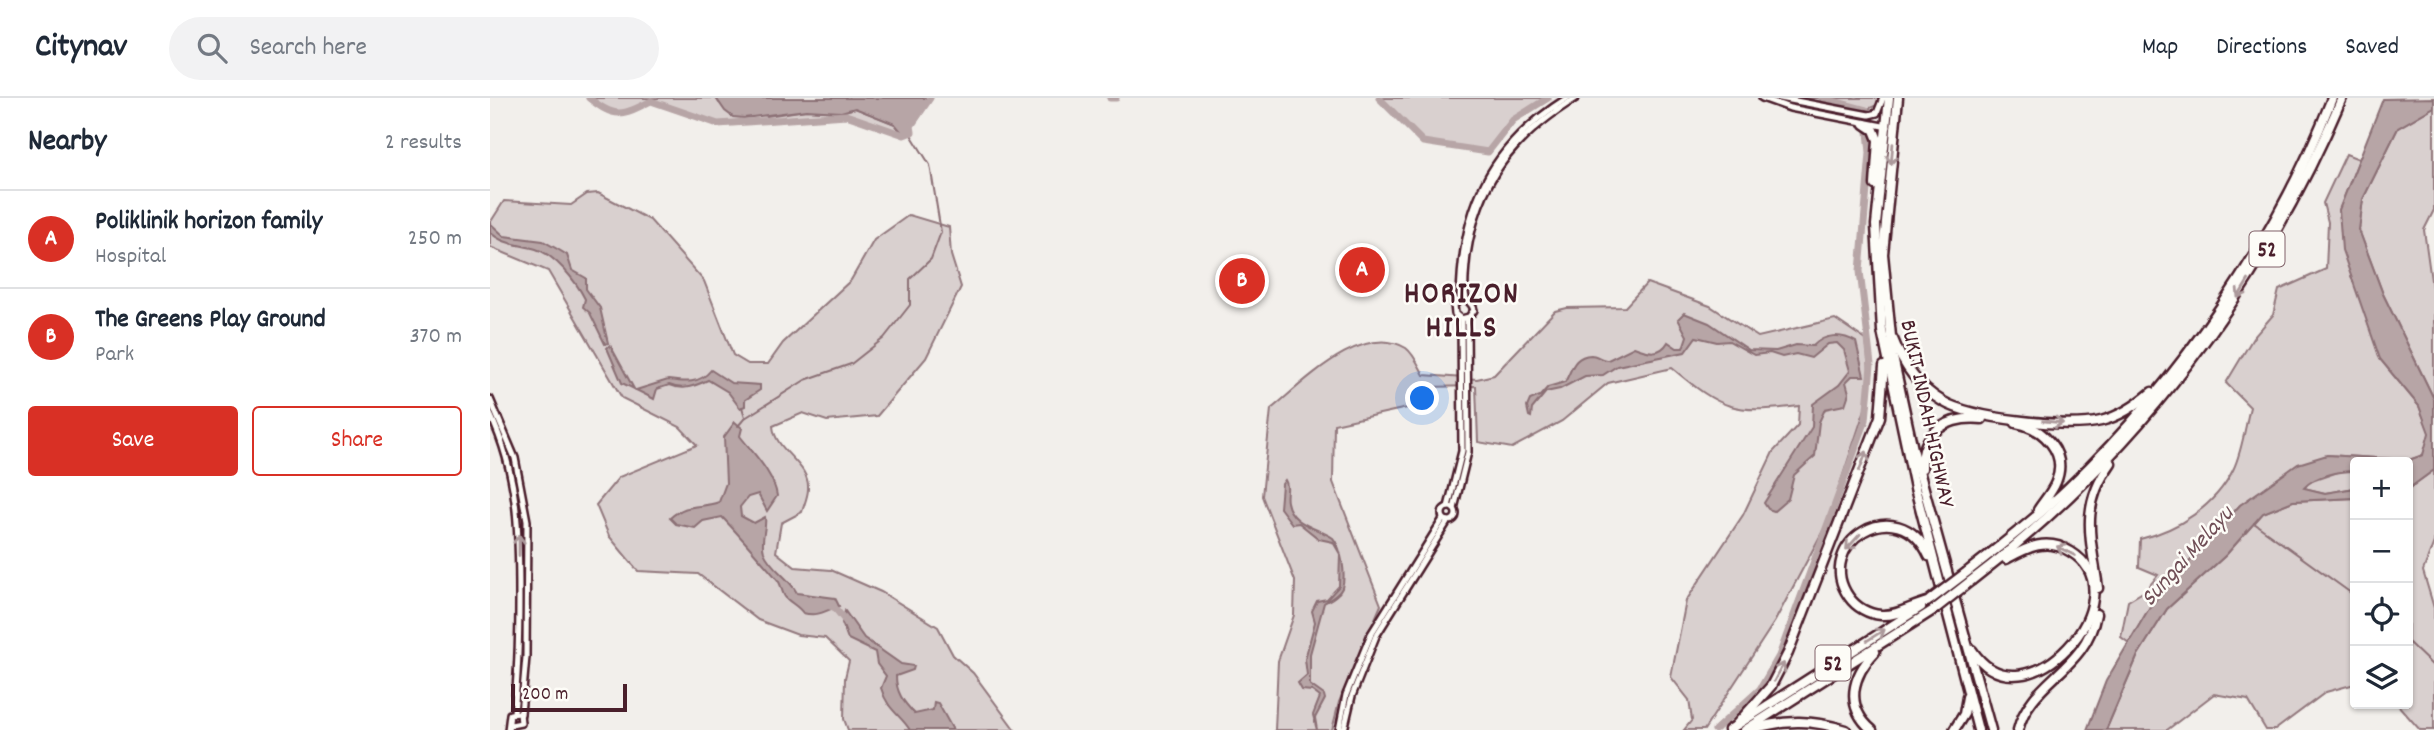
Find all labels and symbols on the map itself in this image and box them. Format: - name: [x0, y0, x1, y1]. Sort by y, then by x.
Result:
- one-way arrow: [1885, 142, 1898, 164]
- road number: 52: [2250, 232, 2285, 266]
- pin: A: [1339, 244, 1385, 296]
- pin: B: [1219, 255, 1265, 307]
- district label: HORIZON HILLS: [1404, 275, 1520, 352]
- one-way arrow: [2235, 278, 2249, 298]
- street label: BUKIT INDAH HIGHWAY: [1890, 317, 1962, 511]
- your location: [1405, 381, 1439, 415]
- one-way arrow: [2042, 416, 2064, 429]
- one-way arrow: [1858, 450, 1870, 472]
- water label: Sungai Melayu: [2134, 498, 2244, 615]
- one-way arrow: [1845, 533, 1861, 551]
- one-way arrow: [512, 534, 526, 557]
- one-way arrow: [2057, 544, 2077, 558]
- one-way arrow: [1866, 628, 1886, 642]
- road number: 52: [1816, 646, 1850, 680]
- one-way arrow: [1772, 662, 1786, 683]
- scale bar: [511, 681, 626, 713]

